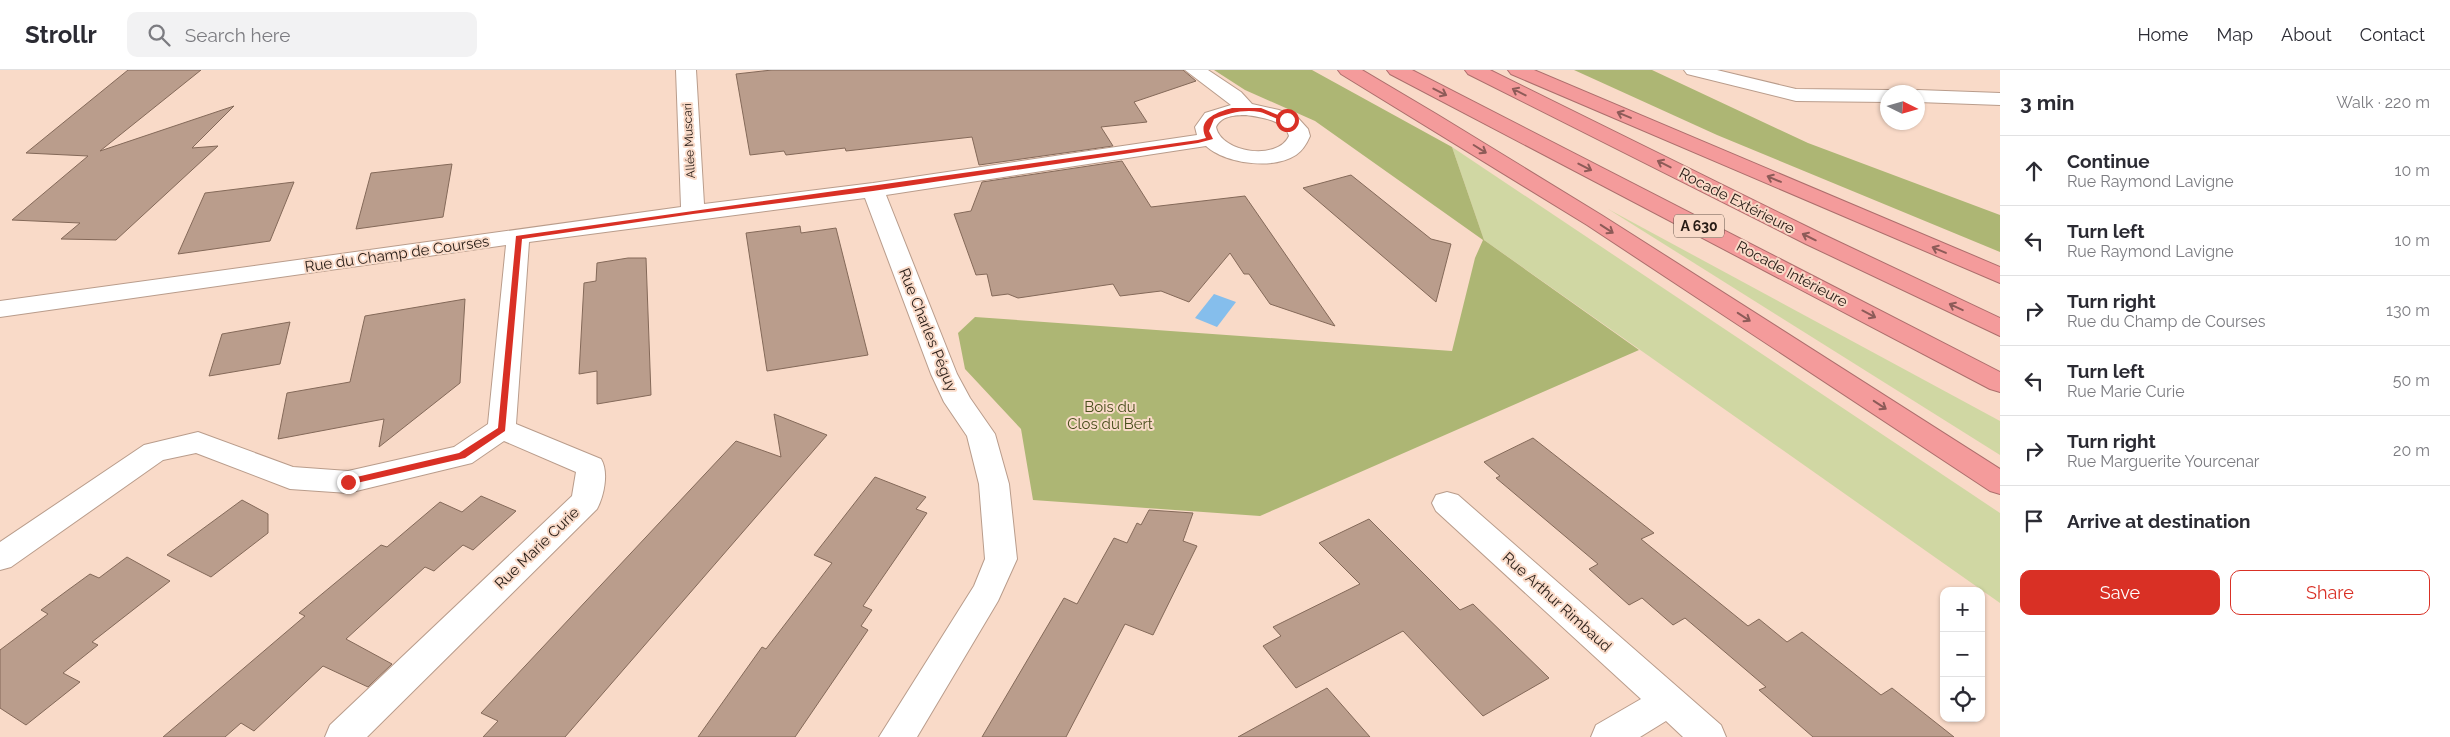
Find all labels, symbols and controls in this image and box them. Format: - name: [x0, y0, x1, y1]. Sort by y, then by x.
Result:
- search box: [127, 12, 477, 57]
- text: Strollr: [25, 20, 97, 49]
- icon: search: [145, 21, 173, 49]
- text: Search here: [185, 24, 290, 46]
- text: Home: [2137, 24, 2188, 45]
- text: Map: [2216, 24, 2253, 45]
- text: About: [2281, 24, 2332, 45]
- text: Contact: [2360, 24, 2425, 45]
- north arrow: [1880, 85, 1925, 130]
- one-way arrow: [1511, 86, 1526, 96]
- one-way arrow: [1433, 88, 1447, 98]
- text: 3 min: [2020, 90, 2074, 115]
- text: Walk · 220 m: [2336, 93, 2430, 112]
- street label: Allée Muscari: [680, 103, 698, 179]
- route start: [1276, 109, 1299, 132]
- one-way arrow: [1617, 110, 1632, 120]
- one-way arrow: [1473, 144, 1487, 154]
- text: Continue: [2067, 150, 2150, 172]
- icon: ahead: [2020, 157, 2048, 185]
- one-way arrow: [1657, 159, 1672, 168]
- text: 10 m: [2395, 161, 2430, 180]
- one-way arrow: [1577, 163, 1592, 172]
- street label: Rocade Extérieure: [1676, 164, 1798, 238]
- text: Rue Raymond Lavigne: [2067, 172, 2234, 191]
- one-way arrow: [1766, 174, 1781, 183]
- road number: A 630: [1674, 214, 1724, 238]
- text: Turn left: [2067, 220, 2144, 242]
- one-way arrow: [1600, 224, 1614, 235]
- icon: left: [2020, 227, 2048, 255]
- text: 10 m: [2395, 231, 2430, 250]
- street label: Rue du Champ de Courses: [304, 232, 490, 276]
- one-way arrow: [1802, 232, 1817, 241]
- street label: Rocade Intérieure: [1733, 237, 1851, 311]
- text: Rue Raymond Lavigne: [2067, 242, 2234, 261]
- one-way arrow: [1932, 245, 1947, 255]
- street label: Rue Charles Péguy: [895, 265, 961, 395]
- text: Turn right: [2067, 290, 2156, 312]
- icon: right: [2020, 297, 2048, 325]
- text: 130 m: [2386, 301, 2430, 320]
- one-way arrow: [1949, 302, 1964, 311]
- one-way arrow: [1861, 310, 1876, 319]
- text: Rue du Champ de Courses: [2067, 312, 2265, 331]
- one-way arrow: [1736, 313, 1750, 323]
- text: Turn left: [2067, 360, 2144, 382]
- icon: left: [2020, 367, 2048, 395]
- text: 50 m: [2393, 371, 2430, 390]
- text: Rue Marie Curie: [2067, 382, 2185, 401]
- park label: Bois du Clos du Bert: [1067, 398, 1153, 433]
- one-way arrow: [1873, 401, 1887, 411]
- text: Turn right: [2067, 430, 2156, 452]
- icon: right: [2020, 437, 2048, 465]
- text: 20 m: [2393, 441, 2430, 460]
- text: Rue Marguerite Yourcenar: [2067, 452, 2259, 471]
- route end: [337, 471, 360, 494]
- street label: Rue Marie Curie: [491, 503, 583, 593]
- icon: arrive: [2020, 507, 2048, 535]
- text: Arrive at destination: [2067, 510, 2251, 532]
- street label: Rue Arthur Rimbaud: [1499, 548, 1615, 656]
- button: Save: [2020, 570, 2220, 615]
- button: Share: [2230, 570, 2430, 615]
- map controls: [1940, 587, 1985, 722]
- button: +: [1940, 587, 1985, 632]
- button: −: [1940, 632, 1985, 677]
- button: locate: [1940, 677, 1985, 722]

